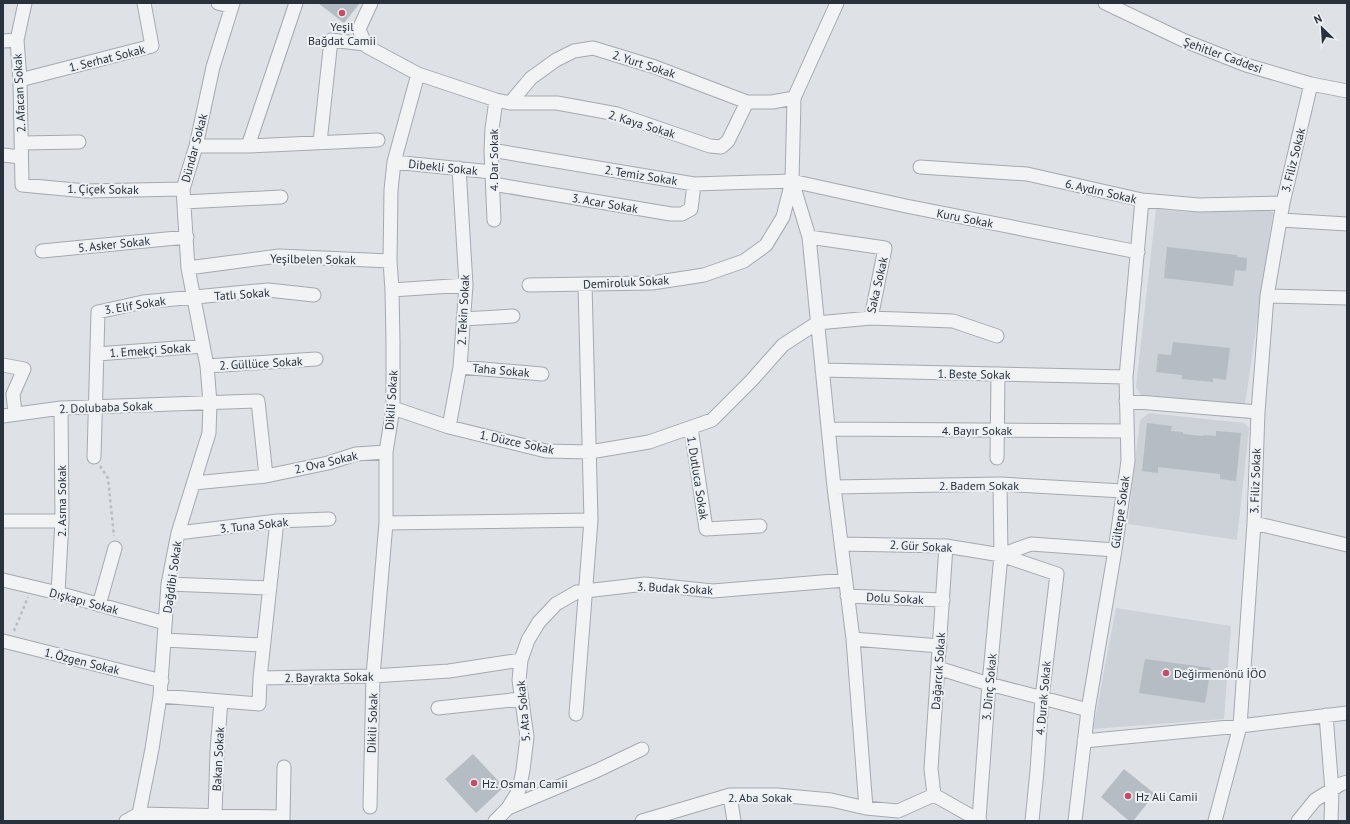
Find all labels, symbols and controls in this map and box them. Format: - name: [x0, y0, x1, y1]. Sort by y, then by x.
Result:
- marker: Yeşil Bağdat Camii: [337, 8, 347, 18]
- north arrow: [1302, 8, 1342, 48]
- text: N: [1312, 11, 1324, 27]
- place label: Yeşil Bağdat Camii: [308, 19, 376, 48]
- street label: Şehitler Caddesi: [1181, 34, 1265, 76]
- street label: 1. Serhat Sokak: [67, 41, 147, 75]
- street label: 2. Yurt Sokak: [611, 47, 678, 81]
- street label: 2. Afacan Sokak: [9, 53, 29, 133]
- street label: 2. Kaya Sokak: [607, 107, 678, 141]
- street label: Dündar Sokak: [178, 112, 210, 184]
- street label: 3. Filiz Sokak: [1278, 126, 1308, 194]
- street label: 4. Dar Sokak: [486, 128, 501, 191]
- street label: Dibekli Sokak: [408, 156, 479, 178]
- street label: 2. Temiz Sokak: [603, 162, 679, 188]
- street label: 6. Aydın Sokak: [1064, 175, 1138, 207]
- street label: 1. Çiçek Sokak: [67, 181, 139, 197]
- street label: 3. Acar Sokak: [571, 190, 639, 216]
- street label: Kuru Sokak: [935, 205, 995, 231]
- street label: 5. Asker Sokak: [77, 233, 151, 255]
- street label: Yeşilbelen Sokak: [270, 251, 356, 267]
- street label: Saka Sokak: [863, 255, 891, 315]
- street label: Demiroluk Sokak: [583, 272, 670, 292]
- street label: 2. Tekin Sokak: [454, 274, 472, 346]
- street label: Tatlı Sokak: [214, 285, 270, 303]
- street label: 3. Elif Sokak: [103, 293, 167, 317]
- street label: 1. Emekçi Sokak: [109, 340, 191, 360]
- street label: 2. Güllüce Sokak: [219, 353, 303, 373]
- street label: Taha Sokak: [472, 360, 530, 380]
- street label: 1. Beste Sokak: [937, 366, 1011, 382]
- street label: Dikili Sokak: [381, 369, 401, 431]
- street label: 2. Dolubaba Sokak: [59, 398, 153, 416]
- street label: 4. Bayır Sokak: [942, 423, 1013, 438]
- street label: 1. Düzce Sokak: [478, 427, 556, 457]
- street label: 1. Dutluca Sokak: [684, 435, 712, 521]
- street label: 2. Ova Sokak: [293, 447, 359, 477]
- street label: 3. Filiz Sokak: [1246, 448, 1264, 514]
- street label: 2. Asma Sokak: [54, 465, 69, 537]
- street label: Gültepe Sokak: [1107, 474, 1133, 549]
- street label: 2. Badem Sokak: [939, 478, 1019, 493]
- street label: 3. Tuna Sokak: [219, 514, 289, 536]
- street label: 2. Gür Sokak: [889, 537, 953, 555]
- street label: Dağdibi Sokak: [159, 540, 185, 614]
- street label: 3. Budak Sokak: [637, 579, 714, 597]
- street label: Dışkapı Sokak: [48, 585, 120, 617]
- street label: Dolu Sokak: [866, 589, 924, 607]
- street label: Dağarcık Sokak: [928, 631, 948, 710]
- street label: 1. Özgen Sokak: [43, 644, 121, 678]
- street label: 3. Dinç Sokak: [979, 652, 999, 721]
- street label: 4. Durak Sokak: [1032, 660, 1054, 736]
- place label: Değirmenönü İÖO: [1174, 666, 1267, 681]
- marker: Değirmenönü İÖO: [1161, 668, 1171, 678]
- street label: 2. Bayrakta Sokak: [284, 669, 374, 685]
- street label: 5. Ata Sokak: [513, 680, 533, 742]
- street label: Dikili Sokak: [363, 692, 381, 753]
- street label: Bakan Sokak: [209, 726, 227, 792]
- place label: Hz. Osman Camii: [482, 776, 568, 791]
- marker: Hz. Osman Camii: [469, 778, 479, 788]
- place label: Hz Ali Camii: [1136, 789, 1198, 804]
- street label: 2. Aba Sokak: [728, 790, 792, 805]
- marker: Hz Ali Camii: [1123, 791, 1133, 801]

